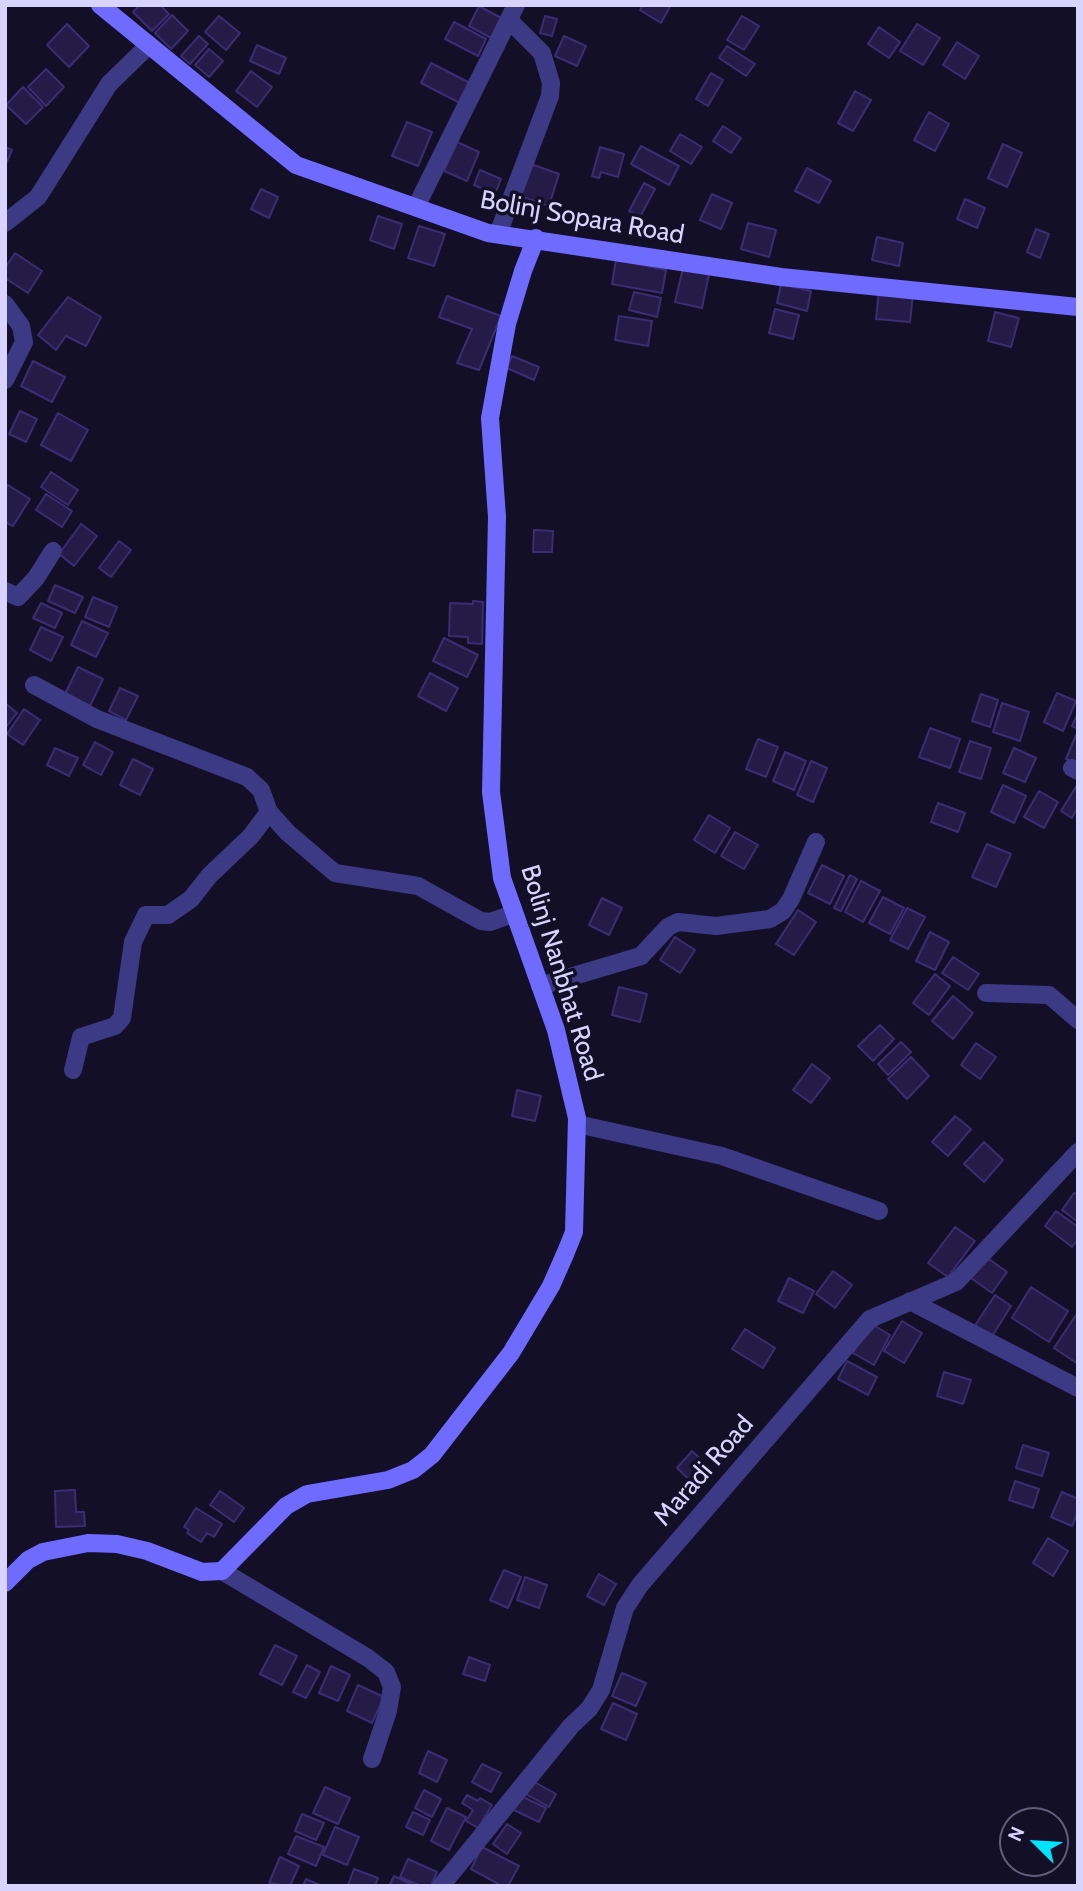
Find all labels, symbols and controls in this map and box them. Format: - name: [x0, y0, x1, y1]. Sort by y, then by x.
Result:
- street label: Bolinj Sopara Road: [478, 185, 686, 251]
- street label: Bolinj Nanbhat Road: [513, 861, 609, 1085]
- street label: Maradi Road: [648, 1409, 760, 1533]
- north arrow: [999, 1807, 1069, 1877]
- text: N: [1003, 1823, 1029, 1845]

